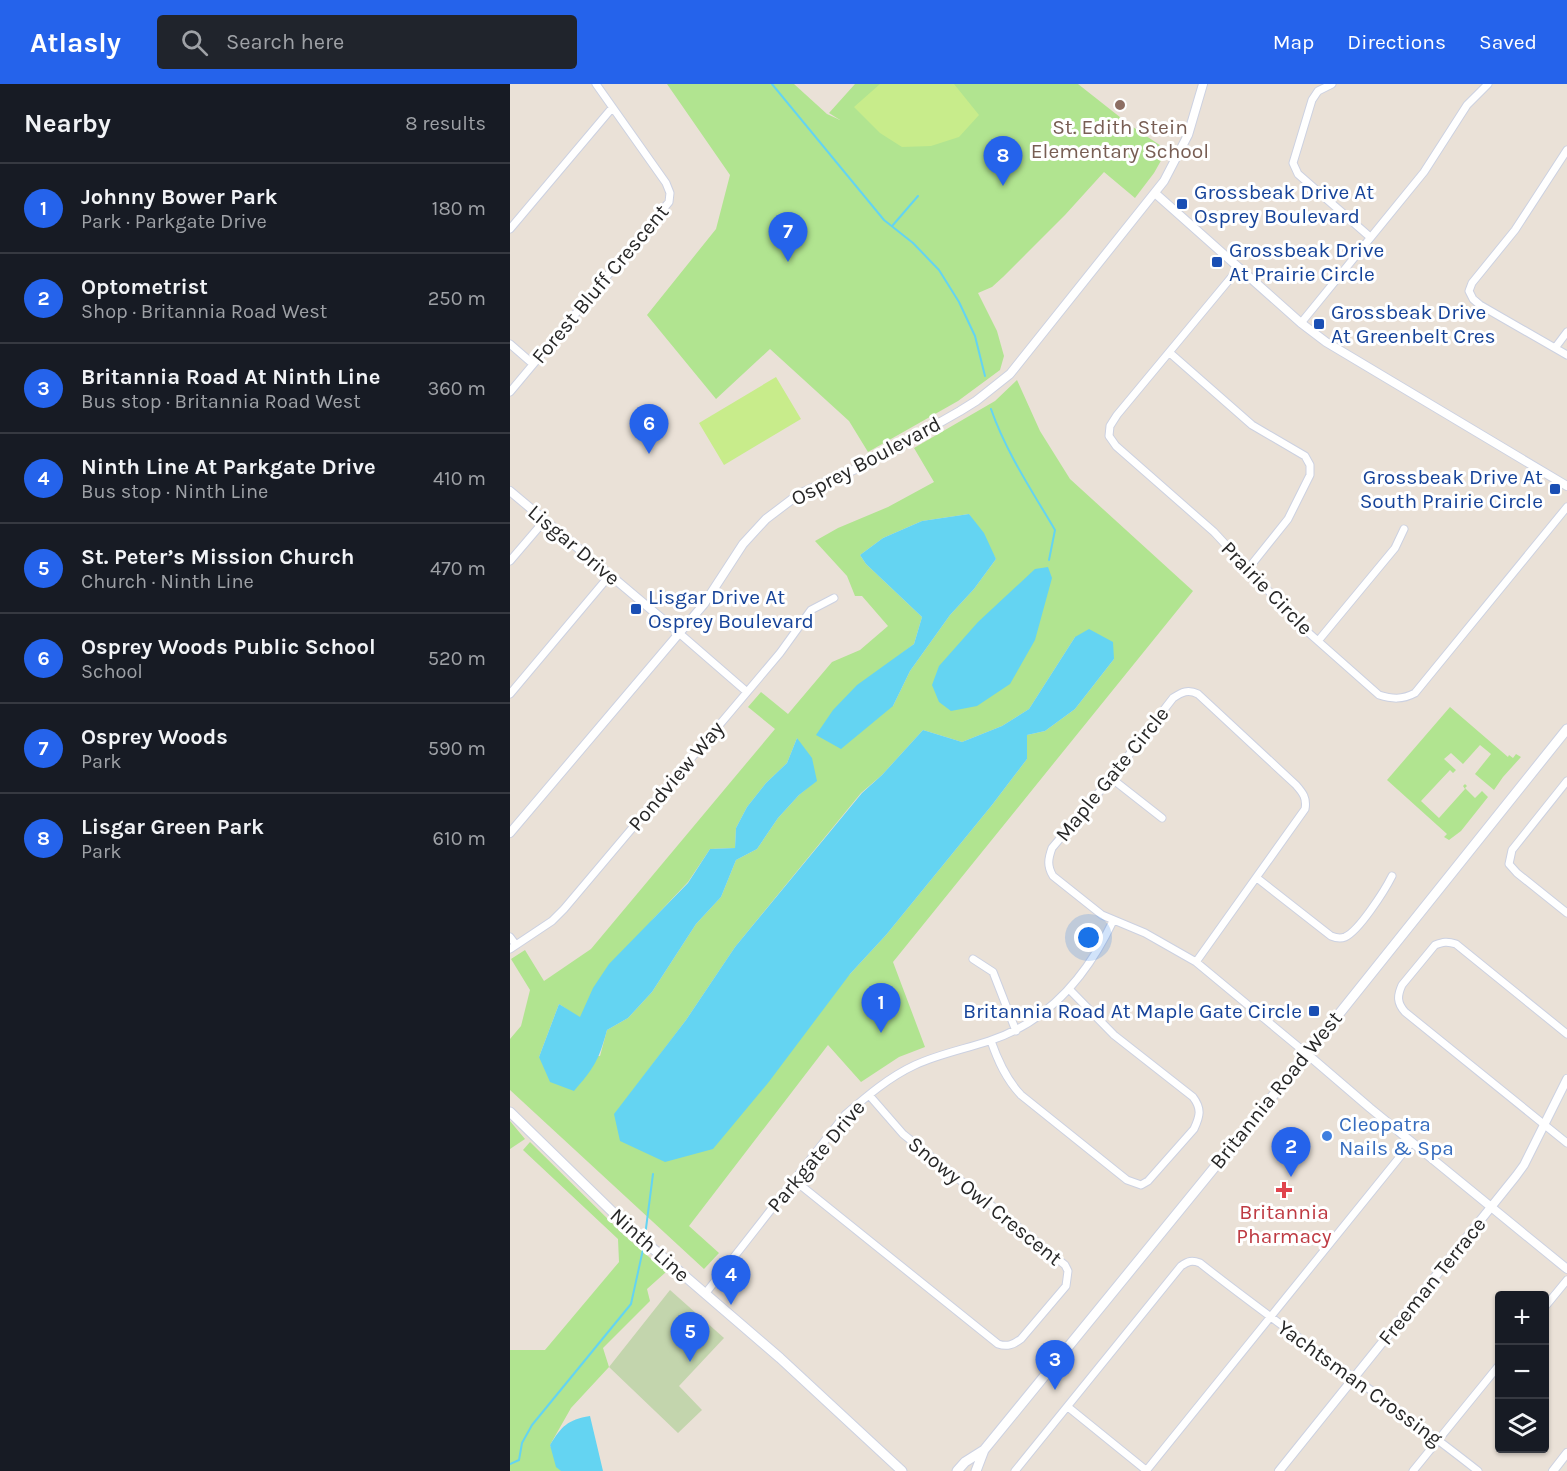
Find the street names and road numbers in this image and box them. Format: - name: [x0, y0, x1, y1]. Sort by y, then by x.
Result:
- street label: Forest Bluff Crescent: [527, 200, 673, 368]
- street label: Osprey Boulevard: [787, 411, 945, 511]
- street label: Lisgar Drive: [523, 500, 625, 590]
- street label: Prairie Circle: [1216, 536, 1318, 640]
- street label: Maple Gate Circle: [1050, 702, 1174, 846]
- street label: Pondview Way: [623, 716, 729, 836]
- street label: Britannia Road West: [1205, 1006, 1347, 1174]
- street label: Parkgate Drive: [762, 1095, 870, 1217]
- street label: Snowy Owl Crescent: [903, 1132, 1067, 1270]
- street label: Ninth Line: [605, 1203, 695, 1287]
- street label: Freeman Terrace: [1373, 1212, 1491, 1350]
- street label: Yachtsman Crossing: [1273, 1315, 1447, 1451]

